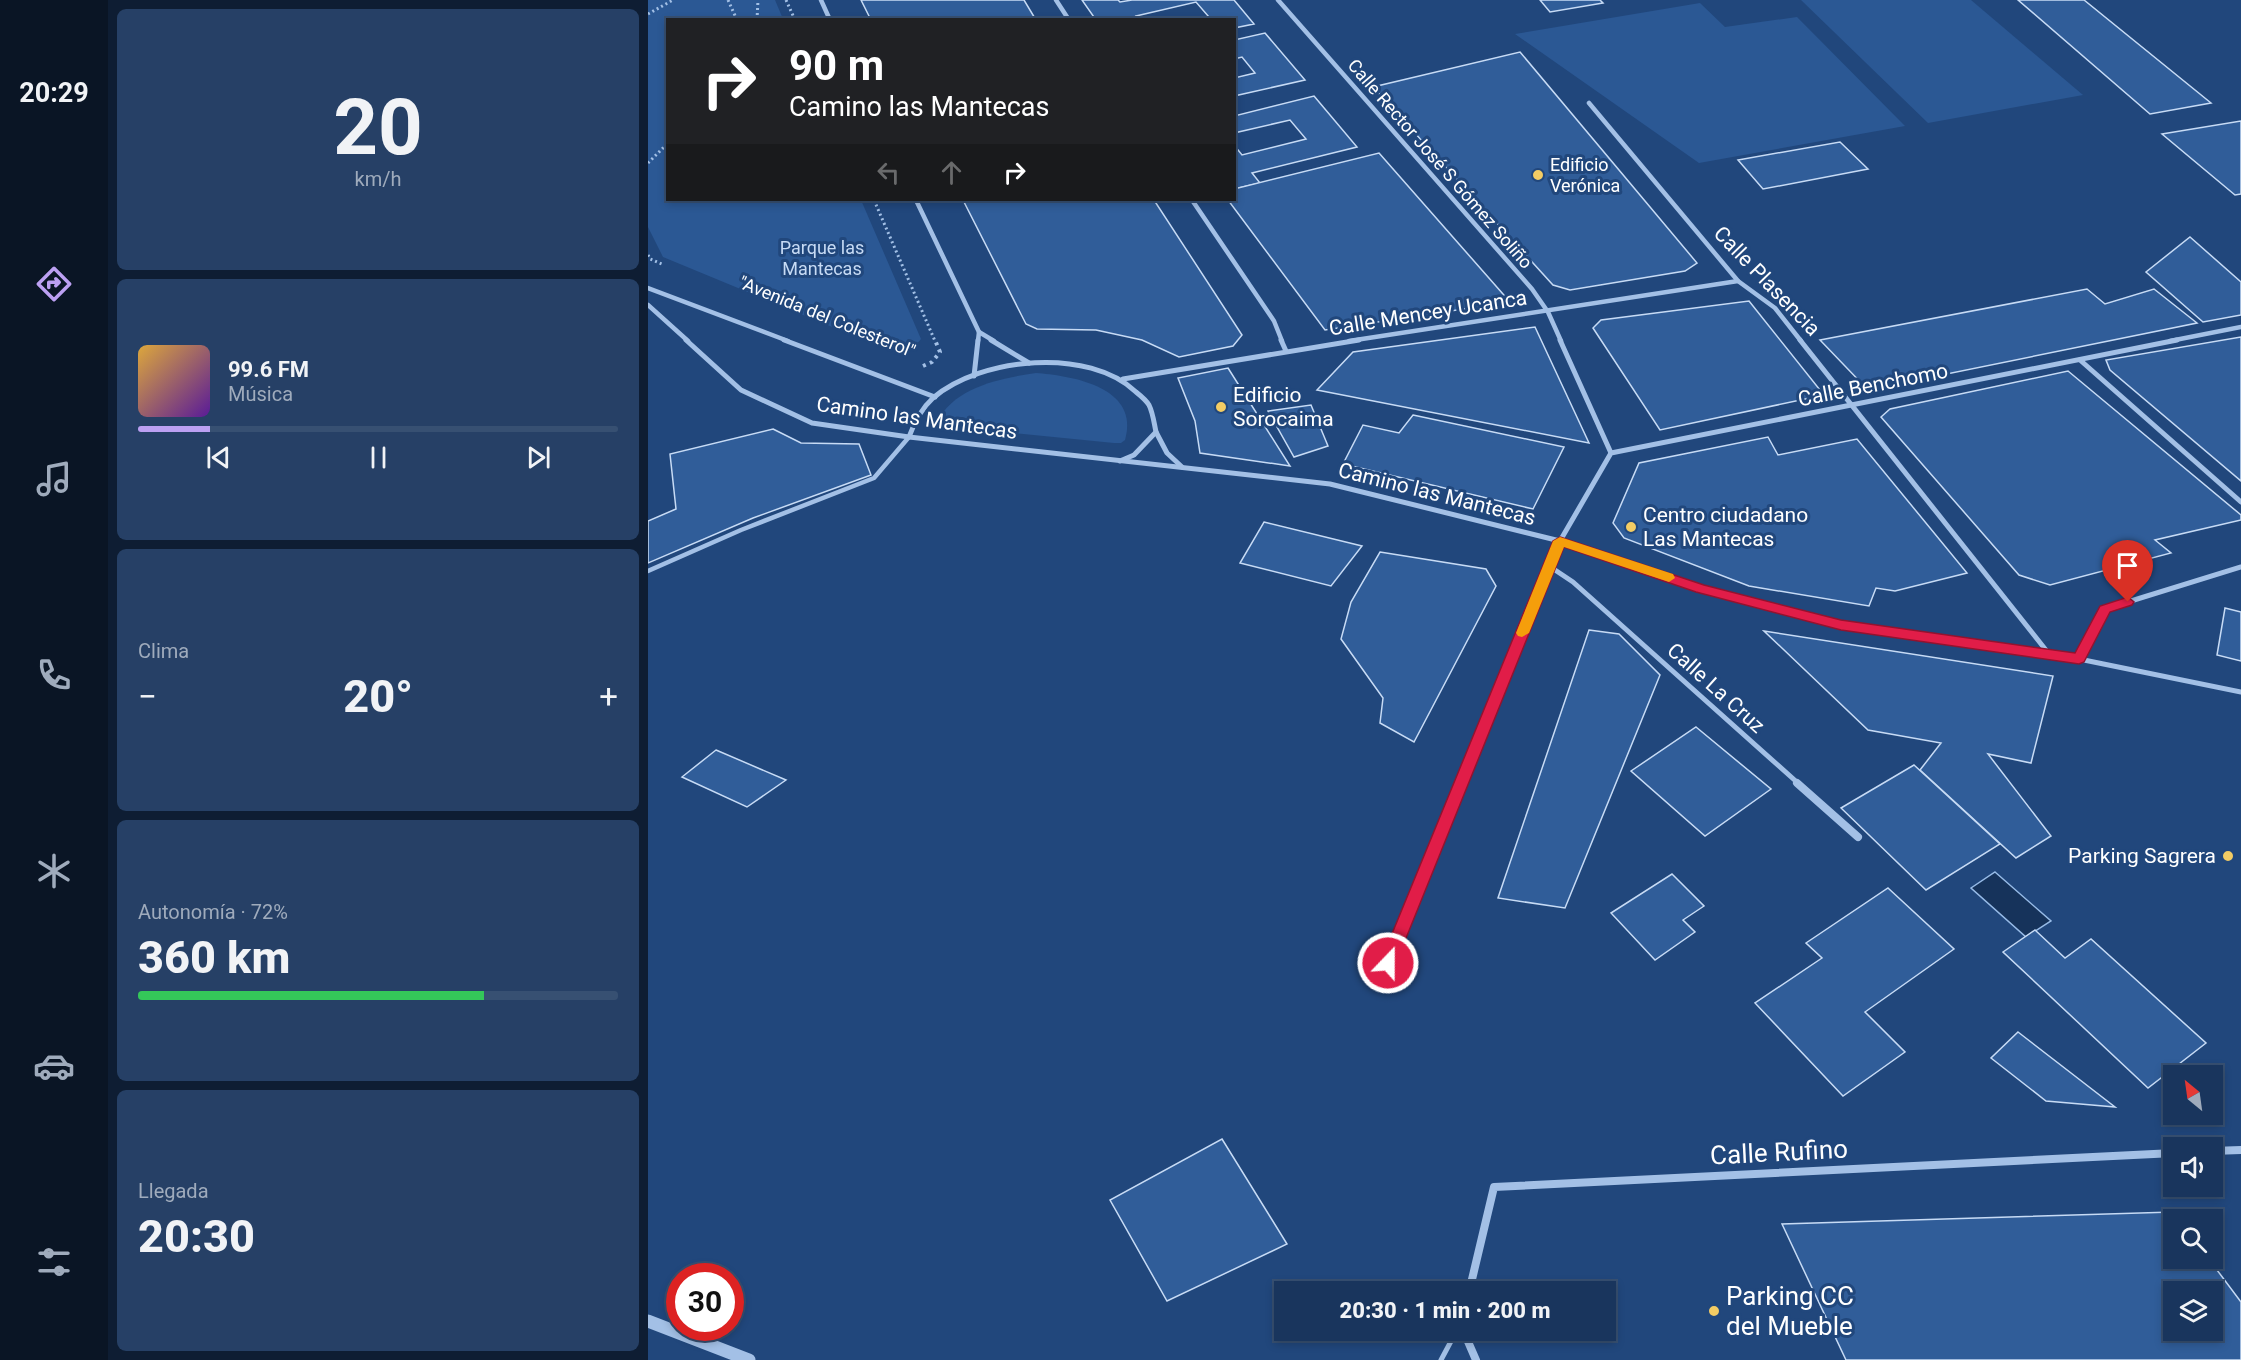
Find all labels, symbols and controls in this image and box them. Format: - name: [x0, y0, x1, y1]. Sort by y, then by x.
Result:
- text: 90 m: [789, 41, 884, 90]
- icon: right: [690, 42, 768, 120]
- street label: Calle Rector José S Gómez Soliño: [1344, 55, 1537, 273]
- text: 20:29: [19, 77, 89, 109]
- text: 20: [333, 82, 423, 173]
- text: Camino las Mantecas: [789, 91, 1049, 123]
- place label: Edificio Verónica: [1550, 154, 1620, 196]
- icon: left: [872, 156, 905, 189]
- icon: ahead: [935, 156, 968, 189]
- icon: right: [998, 156, 1031, 189]
- text: km/h: [355, 167, 401, 191]
- marker: Edificio Verónica: [1531, 168, 1545, 182]
- street label: Calle Plasencia: [1709, 221, 1825, 341]
- park label: Parque las Mantecas: [780, 237, 864, 279]
- icon: directions: [33, 263, 75, 305]
- street label: "Avenida del Colesterol": [736, 272, 918, 362]
- street label: Calle Mencey Ucanca: [1327, 286, 1529, 340]
- text: 99.6 FM: [228, 357, 309, 382]
- street label: Calle Benchomo: [1796, 359, 1950, 411]
- text: Música: [228, 382, 293, 406]
- place label: Edificio Sorocaima: [1233, 383, 1334, 431]
- street label: Camino las Mantecas: [815, 392, 1019, 444]
- marker: Edificio Sorocaima: [1214, 400, 1228, 414]
- icon: previous: [202, 441, 235, 474]
- icon: pause: [362, 441, 395, 474]
- icon: next: [522, 441, 555, 474]
- icon: music: [33, 458, 75, 500]
- street label: Camino las Mantecas: [1336, 458, 1538, 530]
- place label: Centro ciudadano Las Mantecas: [1643, 503, 1808, 551]
- marker: Centro ciudadano Las Mantecas: [1624, 520, 1638, 534]
- pin: [2102, 540, 2153, 602]
- icon: arrive: [2111, 549, 2144, 582]
- street label: Calle La Cruz: [1662, 638, 1770, 738]
- text: Clima: [138, 639, 189, 663]
- icon: phone: [33, 654, 75, 696]
- text: 20°: [343, 670, 413, 723]
- text: −: [138, 677, 157, 716]
- text: +: [599, 677, 618, 716]
- place label: Parking Sagrera: [2068, 844, 2216, 868]
- marker: Parking Sagrera: [2221, 849, 2235, 863]
- icon: climate: [33, 850, 75, 892]
- text: Autonomía · 72%: [138, 900, 288, 924]
- text: 360 km: [138, 931, 290, 984]
- position arrow: [1356, 931, 1420, 995]
- icon: car: [33, 1045, 75, 1087]
- north arrow: [2163, 1065, 2223, 1125]
- map controls: [2163, 1065, 2223, 1341]
- street label: Calle Rufino: [1709, 1133, 1849, 1171]
- button: sound: [2163, 1137, 2223, 1197]
- text: Llegada: [138, 1179, 209, 1203]
- button: search: [2163, 1209, 2223, 1269]
- text: 20:30: [138, 1210, 255, 1263]
- icon: filters: [33, 1241, 75, 1283]
- speed limit sign: 30: [666, 1263, 744, 1341]
- place label: Parking CC del Mueble: [1726, 1281, 1854, 1341]
- button: layers: [2163, 1281, 2223, 1341]
- text: 20:30 · 1 min · 200 m: [1340, 1298, 1550, 1323]
- marker: Parking CC del Mueble: [1707, 1304, 1721, 1318]

